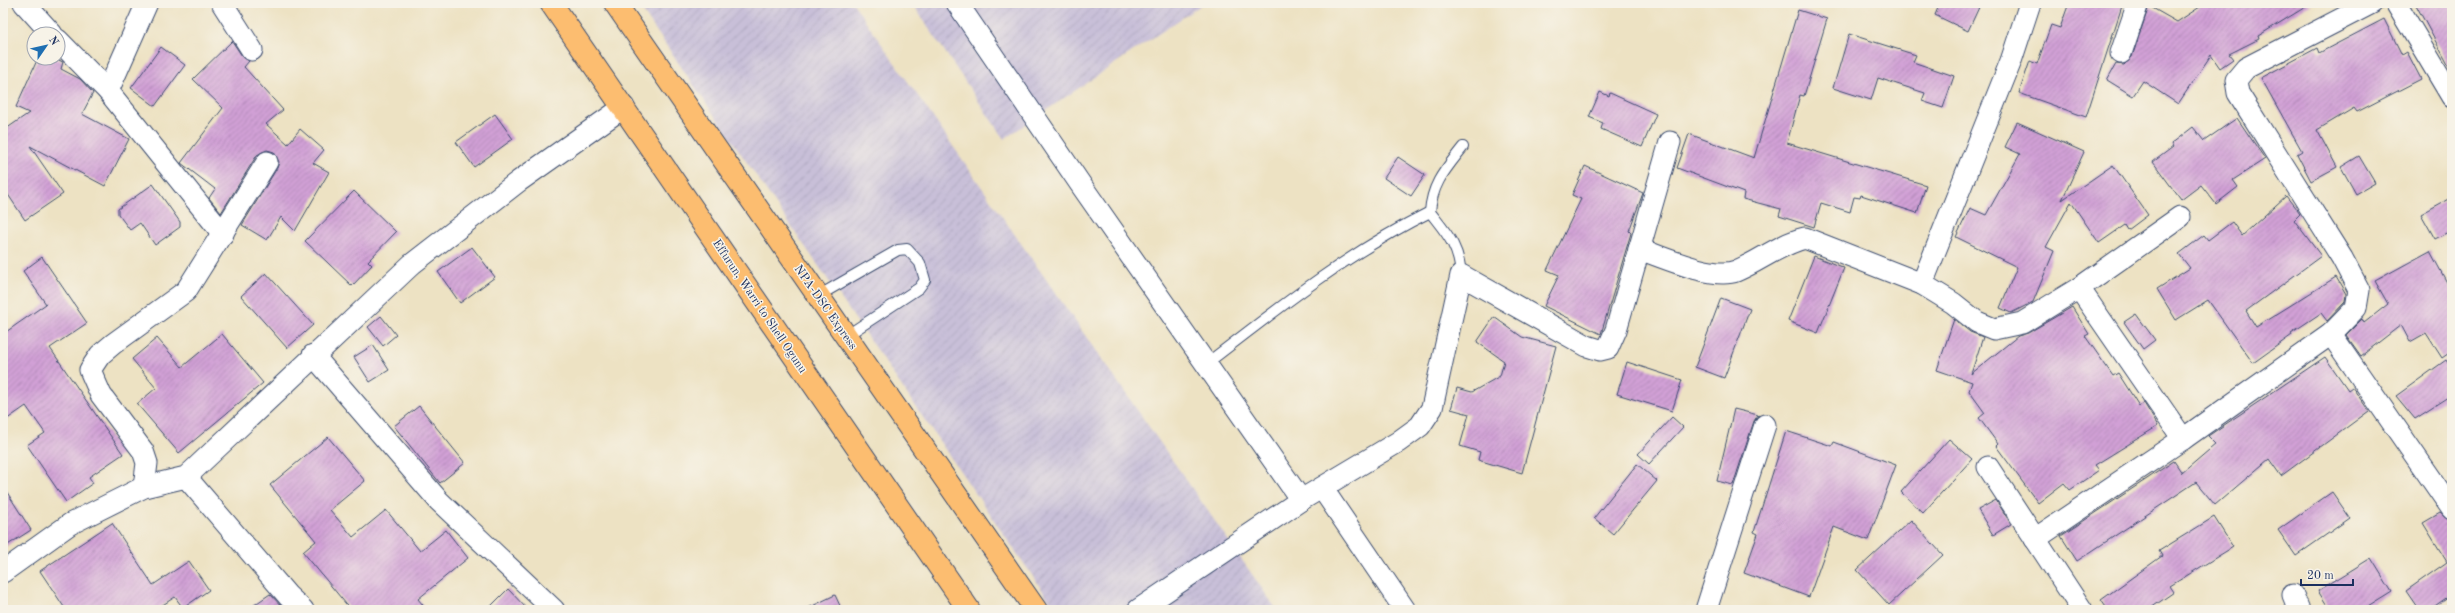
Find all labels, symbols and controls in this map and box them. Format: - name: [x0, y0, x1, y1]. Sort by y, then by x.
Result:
- north arrow: [26, 26, 66, 66]
- text: N: [46, 35, 60, 48]
- street label: Effurun, Warri to Shell Ogunu: [710, 238, 809, 376]
- street label: NPA-DSC Express: [792, 263, 859, 352]
- scale bar: [2301, 561, 2353, 587]
- text: 20 m: [2307, 570, 2334, 582]

